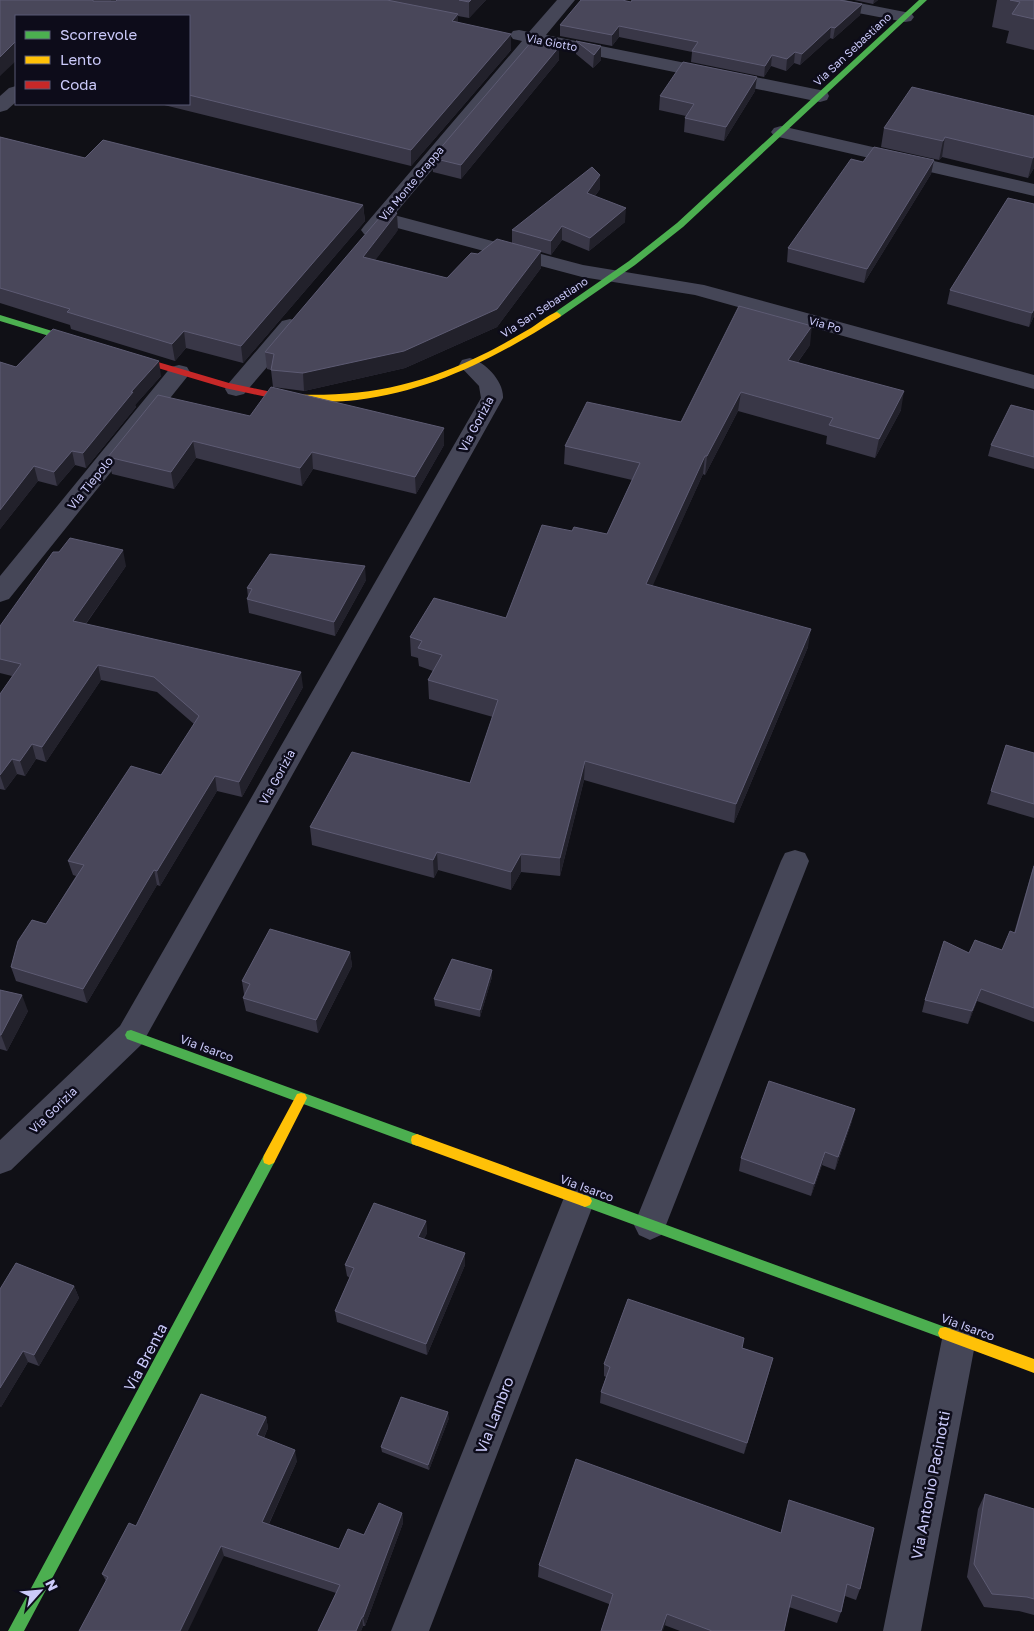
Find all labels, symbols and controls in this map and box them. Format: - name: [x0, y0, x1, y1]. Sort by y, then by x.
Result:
- street label: Via San Sebastiano: [811, 9, 894, 88]
- legend: [15, 15, 190, 105]
- text: Scorrevole: [60, 25, 137, 43]
- street label: Via Giotto: [525, 31, 579, 53]
- text: Lento: [60, 50, 101, 68]
- text: Coda: [60, 75, 97, 93]
- street label: Via Monte Grappa: [376, 143, 446, 223]
- street label: Via San Sebastiano: [498, 274, 590, 340]
- street label: Via Po: [807, 313, 843, 335]
- street label: Via Gorizia: [455, 394, 497, 454]
- street label: Via Tiepolo: [64, 453, 116, 513]
- street label: Via Gorizia: [256, 747, 298, 807]
- street label: Via Isarco: [178, 1031, 236, 1065]
- street label: Via Gorizia: [26, 1084, 80, 1136]
- street label: Via Isarco: [558, 1171, 616, 1205]
- street label: Via Isarco: [939, 1310, 997, 1344]
- street label: Via Brenta: [120, 1320, 170, 1394]
- street label: Via Lambro: [471, 1374, 517, 1456]
- street label: Via Antonio Pacinotti: [907, 1409, 953, 1561]
- north arrow: [15, 1566, 65, 1616]
- text: N: [42, 1576, 62, 1593]

